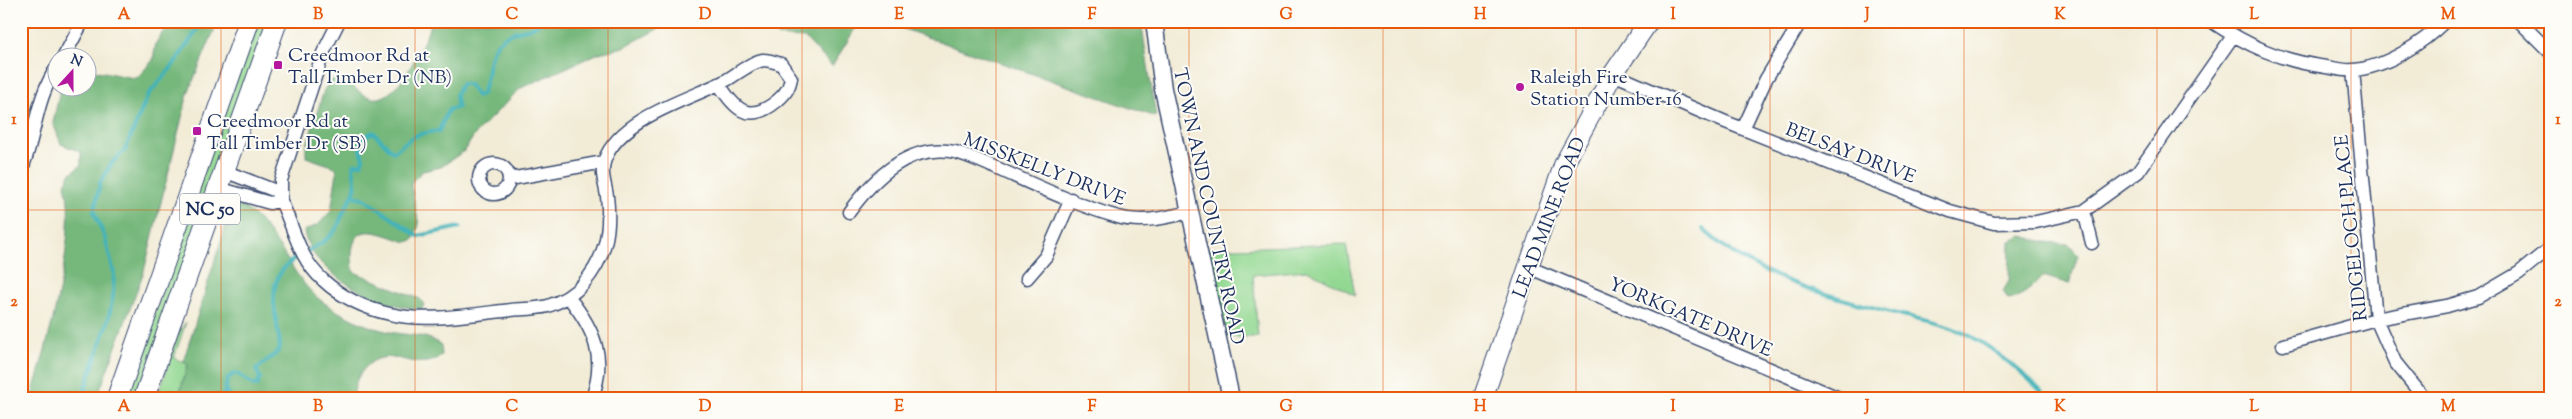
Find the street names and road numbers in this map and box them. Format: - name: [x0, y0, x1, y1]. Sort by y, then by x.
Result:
- street label: TOWN AND COUNTRY ROAD: [1165, 66, 1250, 347]
- street label: BELSAY DRIVE: [1781, 117, 1920, 192]
- street label: MISSKELLY DRIVE: [959, 127, 1130, 214]
- street label: LEAD MINE ROAD: [1507, 133, 1594, 302]
- street label: RIDGELOCH PLACE: [2329, 133, 2376, 322]
- road number: NC 50: [180, 193, 240, 224]
- street label: YORKGATE DRIVE: [1604, 272, 1777, 365]

